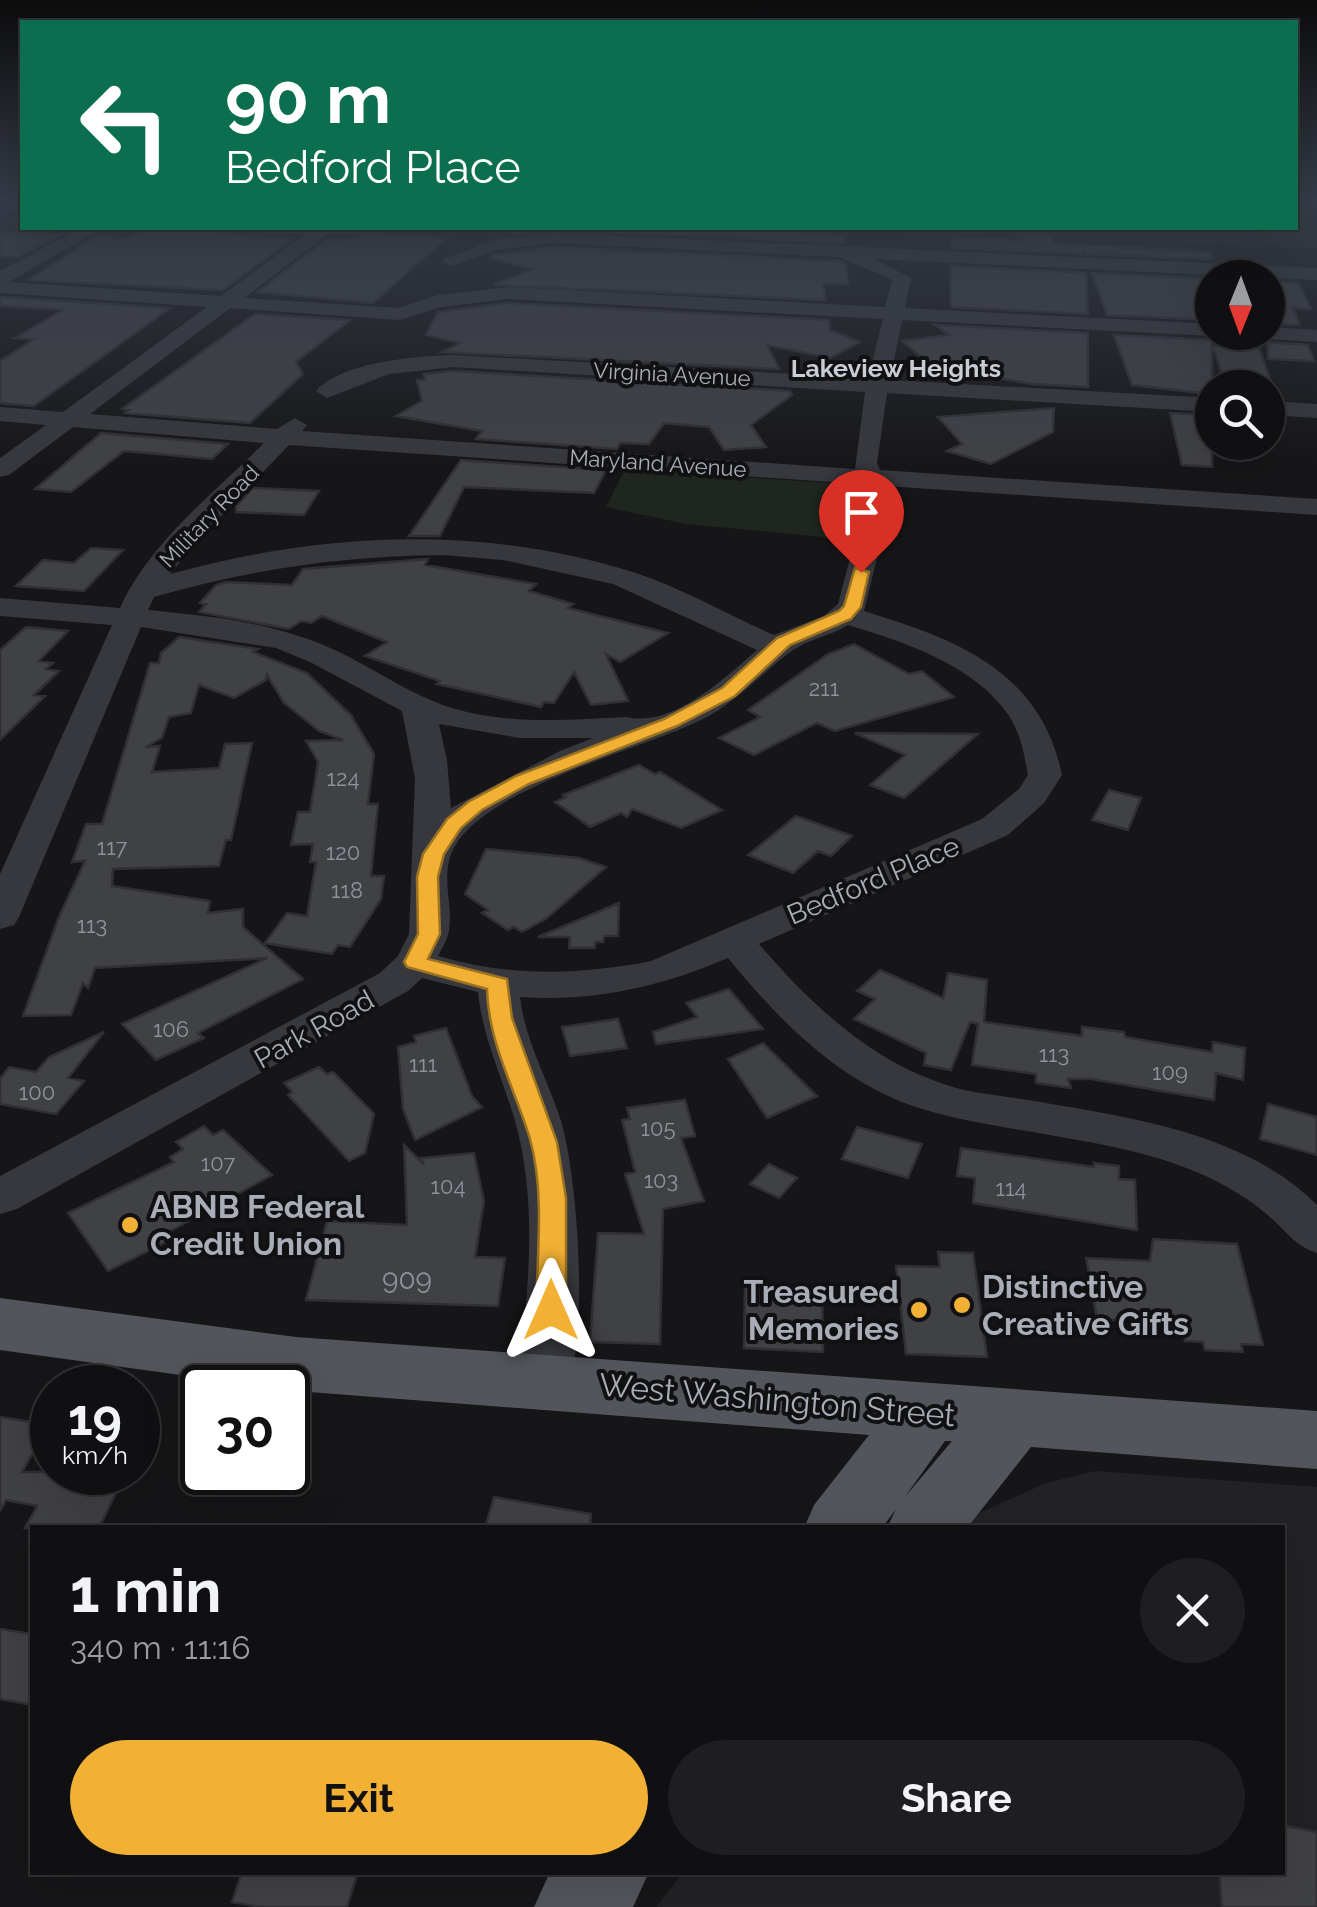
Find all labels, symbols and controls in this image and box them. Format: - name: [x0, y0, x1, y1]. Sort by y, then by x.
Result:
- text: 90 m: [225, 57, 391, 139]
- icon: left: [60, 60, 190, 190]
- text: Bedford Place: [225, 141, 521, 194]
- north arrow: [1195, 260, 1285, 350]
- map controls: [1195, 260, 1285, 460]
- district label: Lakeview Heights: [791, 353, 1001, 383]
- street label: Virginia Avenue: [593, 357, 751, 391]
- button: search: [1195, 370, 1285, 460]
- street label: Maryland Avenue: [569, 444, 747, 482]
- street label: Military Road: [154, 460, 264, 572]
- pin: [819, 470, 904, 573]
- icon: arrive: [834, 485, 889, 540]
- house number: 211: [809, 675, 839, 701]
- house number: 124: [327, 765, 359, 791]
- street label: Bedford Place: [782, 829, 964, 932]
- house number: 117: [97, 834, 127, 860]
- house number: 120: [326, 839, 360, 865]
- house number: 118: [331, 877, 363, 903]
- house number: 113: [77, 912, 107, 938]
- street label: Park Road: [249, 983, 380, 1076]
- house number: 106: [153, 1016, 189, 1042]
- house number: 113: [1039, 1041, 1069, 1067]
- house number: 111: [409, 1051, 437, 1077]
- house number: 109: [1152, 1059, 1188, 1085]
- house number: 100: [19, 1079, 55, 1105]
- house number: 105: [641, 1115, 675, 1141]
- house number: 107: [201, 1150, 235, 1176]
- house number: 103: [644, 1167, 678, 1193]
- house number: 104: [431, 1173, 465, 1199]
- house number: 114: [996, 1175, 1026, 1201]
- place label: ABNB Federal Credit Union: [150, 1188, 365, 1262]
- marker: ABNB Federal Credit Union: [119, 1214, 141, 1236]
- position arrow: [499, 1258, 603, 1362]
- house number: 909: [382, 1263, 432, 1296]
- place label: Distinctive Creative Gifts: [982, 1268, 1189, 1342]
- place label: Treasured Memories: [744, 1273, 899, 1347]
- marker: Distinctive Creative Gifts: [951, 1294, 973, 1316]
- marker: Treasured Memories: [908, 1299, 930, 1321]
- speed limit sign: 30: [180, 1365, 310, 1495]
- street label: West Washington Street: [598, 1366, 957, 1434]
- text: 19: [68, 1388, 122, 1447]
- text: km/h: [62, 1440, 128, 1470]
- text: 1 min: [70, 1556, 221, 1626]
- button: close: [1140, 1558, 1245, 1663]
- text: 340 m · 11:16: [70, 1629, 250, 1666]
- button: Exit: [70, 1740, 648, 1855]
- button: Share: [668, 1740, 1245, 1855]

